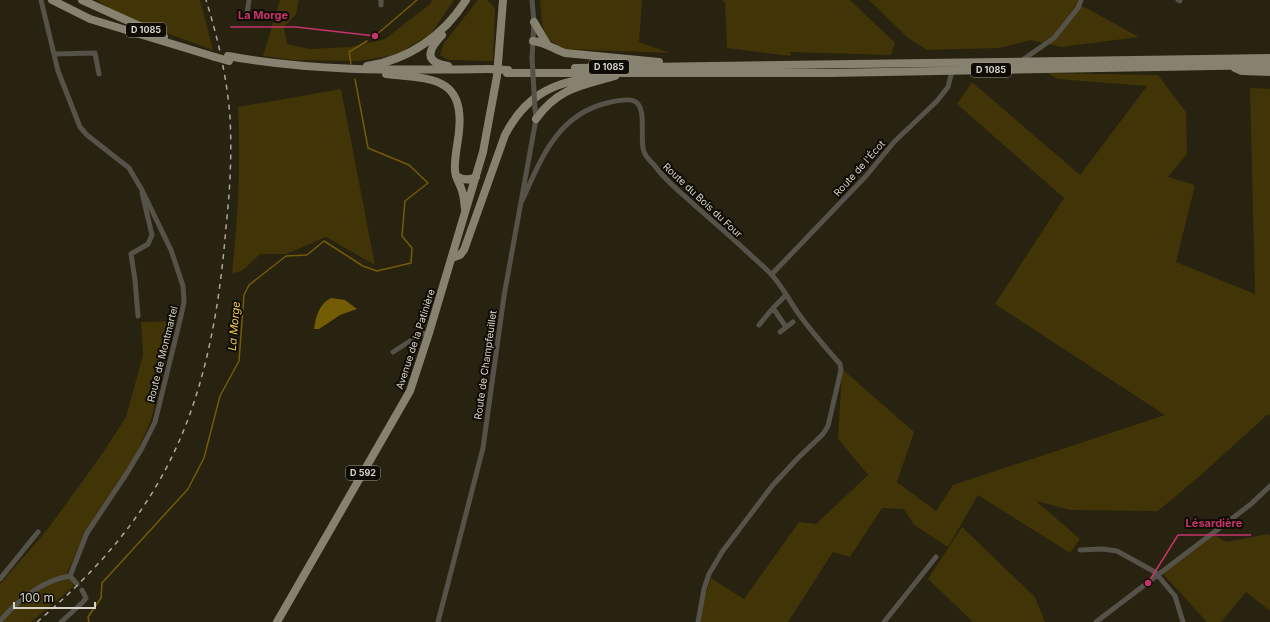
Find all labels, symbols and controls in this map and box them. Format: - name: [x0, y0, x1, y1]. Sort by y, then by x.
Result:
- callout: La Morge: [230, 4, 296, 27]
- text: La Morge: [238, 8, 288, 22]
- road number: D 1085: [126, 23, 166, 37]
- road number: D 1085: [589, 60, 629, 74]
- road number: D 1085: [971, 63, 1011, 77]
- street label: Route de l'Écot: [830, 136, 888, 198]
- street label: Route du Bois du Four: [661, 160, 745, 240]
- street label: Avenue de la Patinière: [393, 287, 437, 391]
- water label: La Morge: [225, 301, 243, 351]
- street label: Route de Montmartel: [144, 305, 180, 403]
- street label: Route de Champfeuillet: [471, 309, 499, 420]
- road number: D 592: [346, 466, 380, 480]
- callout: Lésardière: [1178, 512, 1251, 535]
- text: Lésardière: [1186, 516, 1243, 530]
- scale bar: [14, 584, 95, 610]
- text: 100 m: [20, 590, 54, 605]

